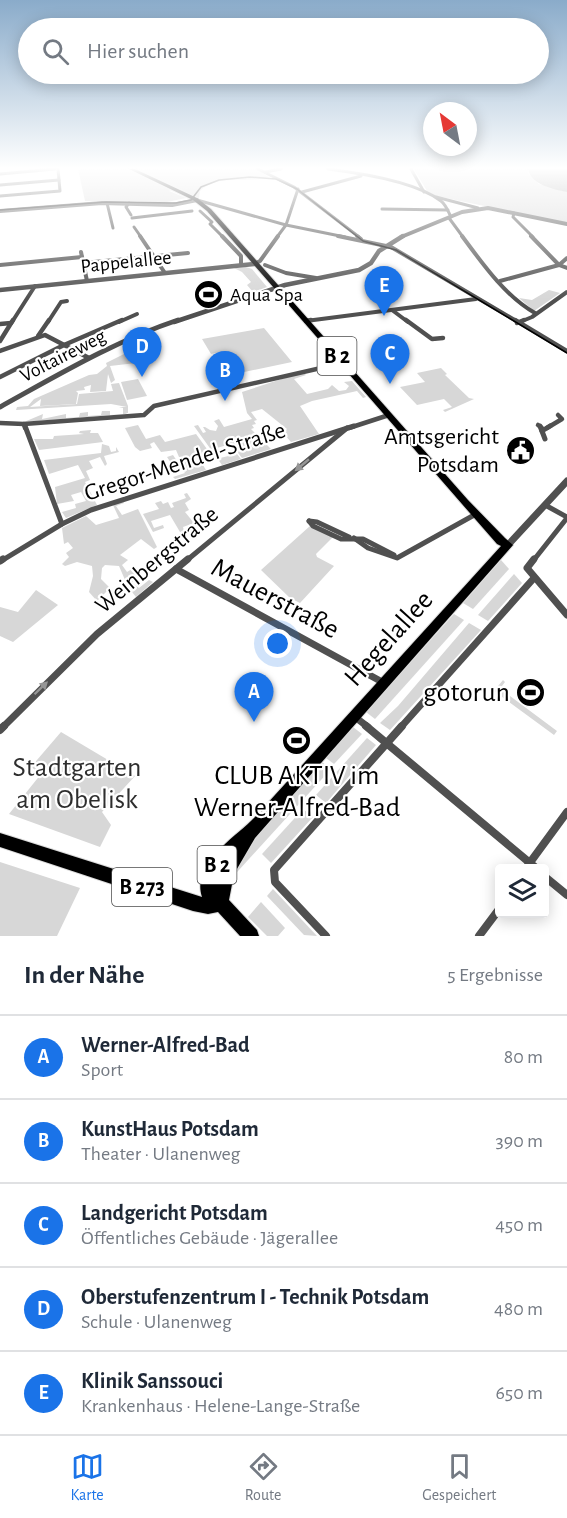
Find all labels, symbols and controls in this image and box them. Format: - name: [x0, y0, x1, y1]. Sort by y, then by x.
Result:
- search box: [18, 18, 549, 84]
- icon: search: [39, 35, 72, 68]
- text: Hier suchen: [87, 40, 189, 62]
- north arrow: [423, 102, 477, 156]
- street label: Pappelallee: [80, 247, 172, 277]
- pin: E: [364, 266, 404, 316]
- sports icon: Aqua Spa: [193, 279, 225, 311]
- place label: Aqua Spa: [230, 285, 303, 305]
- street label: Voltaireweg: [17, 326, 109, 386]
- pin: D: [122, 328, 162, 377]
- pin: C: [370, 334, 410, 384]
- road number: B 2: [318, 337, 356, 375]
- pin: B: [206, 352, 244, 401]
- street label: Gregor-Mendel-Straße: [81, 418, 289, 506]
- place label: Amtsgericht Potsdam: [384, 425, 499, 477]
- public building icon: Amtsgericht Potsdam: [504, 435, 536, 467]
- one-way arrow: [294, 459, 310, 472]
- street label: Weinbergstraße: [91, 502, 223, 618]
- street label: Mauerstraße: [206, 554, 344, 644]
- street label: Hegelallee: [339, 586, 439, 692]
- your location: [263, 629, 292, 658]
- pin: A: [234, 672, 274, 722]
- sports icon: gotorun: [515, 677, 547, 709]
- place label: gotorun: [423, 679, 510, 707]
- one-way arrow: [33, 682, 48, 695]
- sports icon: CLUB AKTIV im Werner-Alfred-Bad: [281, 724, 313, 756]
- park label: Stadtgarten am Obelisk: [13, 754, 141, 814]
- place label: CLUB AKTIV im Werner-Alfred-Bad: [194, 762, 400, 822]
- road number: B 2: [198, 846, 236, 884]
- map controls: [495, 864, 549, 918]
- button: layers: [495, 864, 549, 918]
- road number: B 273: [112, 868, 172, 906]
- text: In der Nähe: [24, 962, 144, 988]
- text: 5 Ergebnisse: [447, 965, 543, 985]
- text: Werner-Alfred-Bad: [81, 1034, 250, 1056]
- text: A: [38, 1047, 50, 1067]
- text: 80 m: [504, 1047, 543, 1067]
- text: Sport: [81, 1060, 123, 1080]
- text: KunstHaus Potsdam: [81, 1118, 259, 1140]
- text: B: [38, 1131, 49, 1151]
- text: 390 m: [496, 1131, 543, 1151]
- text: Theater · Ulanenweg: [81, 1144, 240, 1164]
- text: Landgericht Potsdam: [81, 1202, 268, 1224]
- text: C: [38, 1215, 49, 1235]
- text: 450 m: [495, 1215, 543, 1235]
- text: Öffentliches Gebäude · Jägerallee: [81, 1228, 338, 1248]
- text: Oberstufenzentrum I - Technik Potsdam: [81, 1286, 429, 1308]
- text: D: [37, 1299, 50, 1319]
- text: 480 m: [494, 1299, 543, 1319]
- text: Schule · Ulanenweg: [81, 1312, 232, 1332]
- text: Klinik Sanssouci: [81, 1370, 223, 1392]
- text: E: [38, 1383, 49, 1403]
- text: 650 m: [495, 1383, 543, 1403]
- text: Krankenhaus · Helene-Lange-Straße: [81, 1396, 360, 1416]
- tab: Karte: [71, 1450, 104, 1505]
- tab: Route: [245, 1450, 281, 1505]
- tab: Gespeichert: [422, 1450, 496, 1505]

